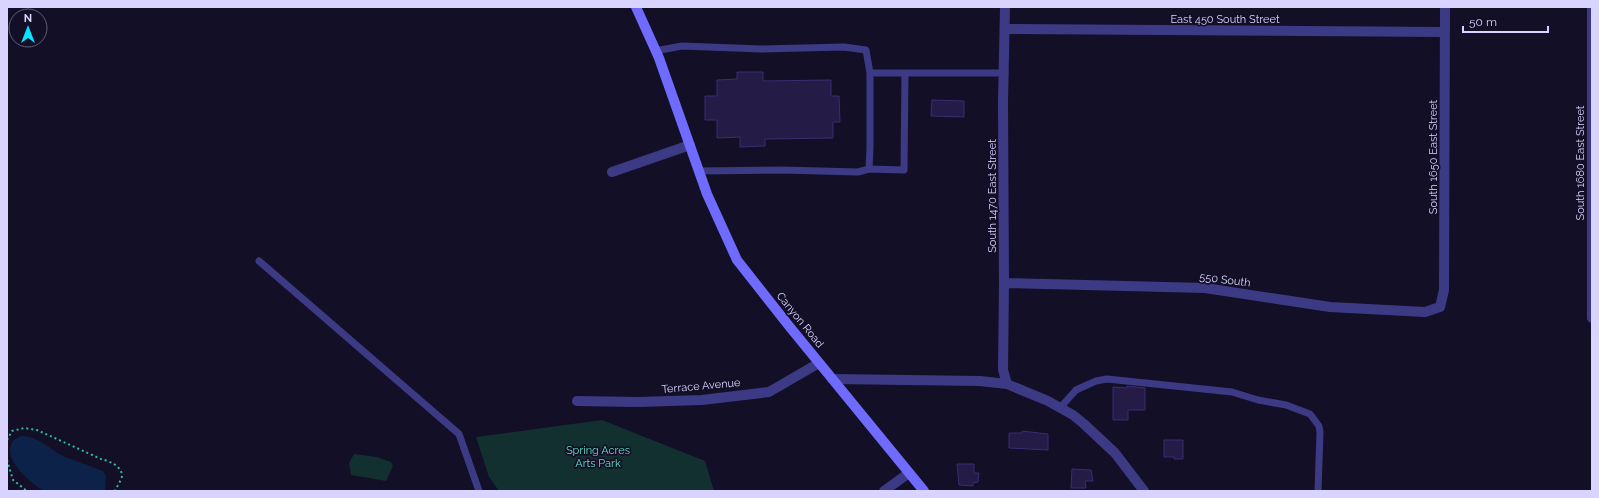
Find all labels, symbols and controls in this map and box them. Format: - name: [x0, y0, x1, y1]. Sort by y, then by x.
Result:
- north arrow: [8, 8, 48, 48]
- scale bar: [1463, 8, 1548, 34]
- text: N: [24, 12, 32, 25]
- street label: East 450 South Street: [1170, 13, 1280, 26]
- text: 50 m: [1469, 15, 1497, 29]
- street label: South 1650 East Street: [1427, 99, 1440, 214]
- street label: South 1680 East Street: [1574, 105, 1587, 221]
- street label: South 1470 East Street: [986, 139, 999, 253]
- street label: 550 South: [1199, 270, 1251, 290]
- street label: Canyon Road: [774, 290, 826, 351]
- street label: Terrace Avenue: [661, 376, 742, 396]
- park label: Spring Acres Arts Park: [566, 444, 630, 470]

